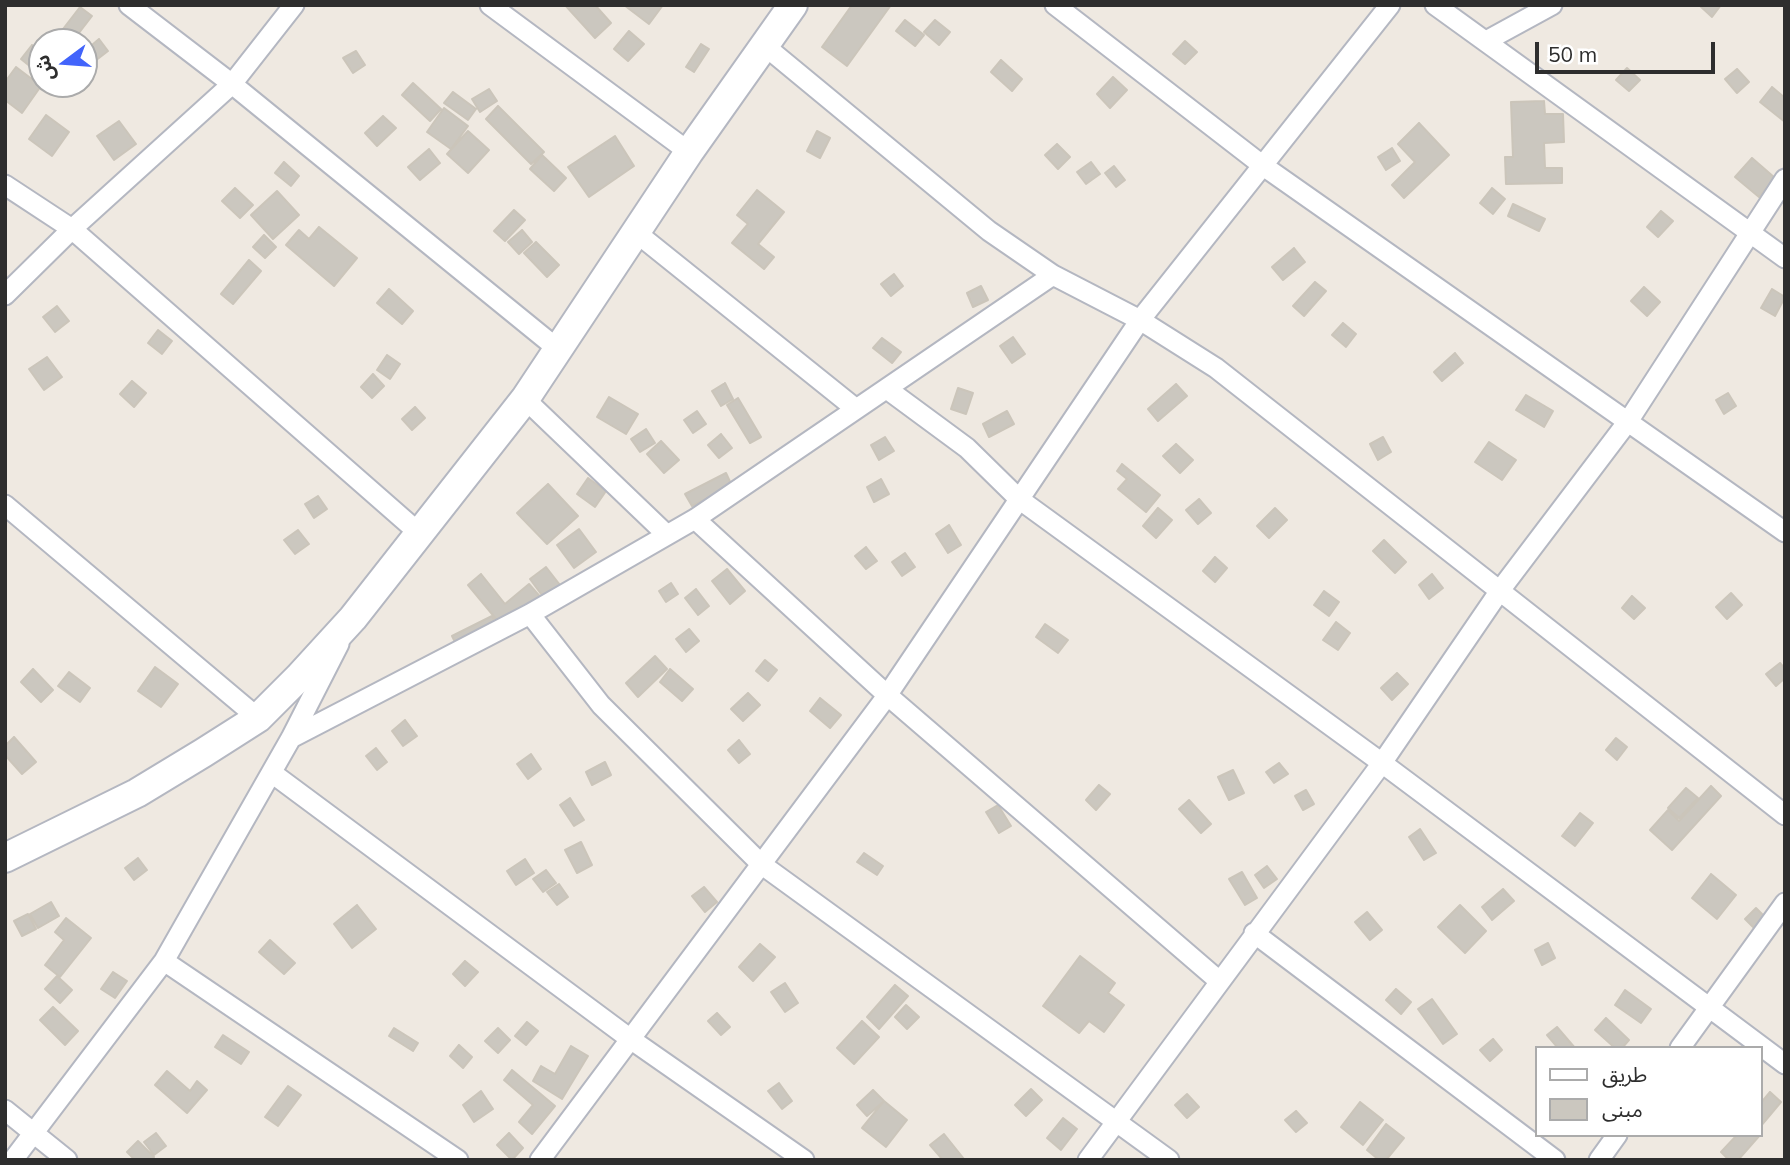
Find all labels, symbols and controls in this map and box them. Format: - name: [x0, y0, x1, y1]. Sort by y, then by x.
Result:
- north arrow: [28, 28, 98, 98]
- scale bar: [1538, 28, 1718, 72]
- text: 50 m: [1548, 41, 1597, 67]
- text: ش: [30, 52, 60, 84]
- legend: [1534, 1046, 1762, 1137]
- text: طريق: [1602, 1061, 1647, 1087]
- text: مبنى: [1602, 1096, 1643, 1122]

